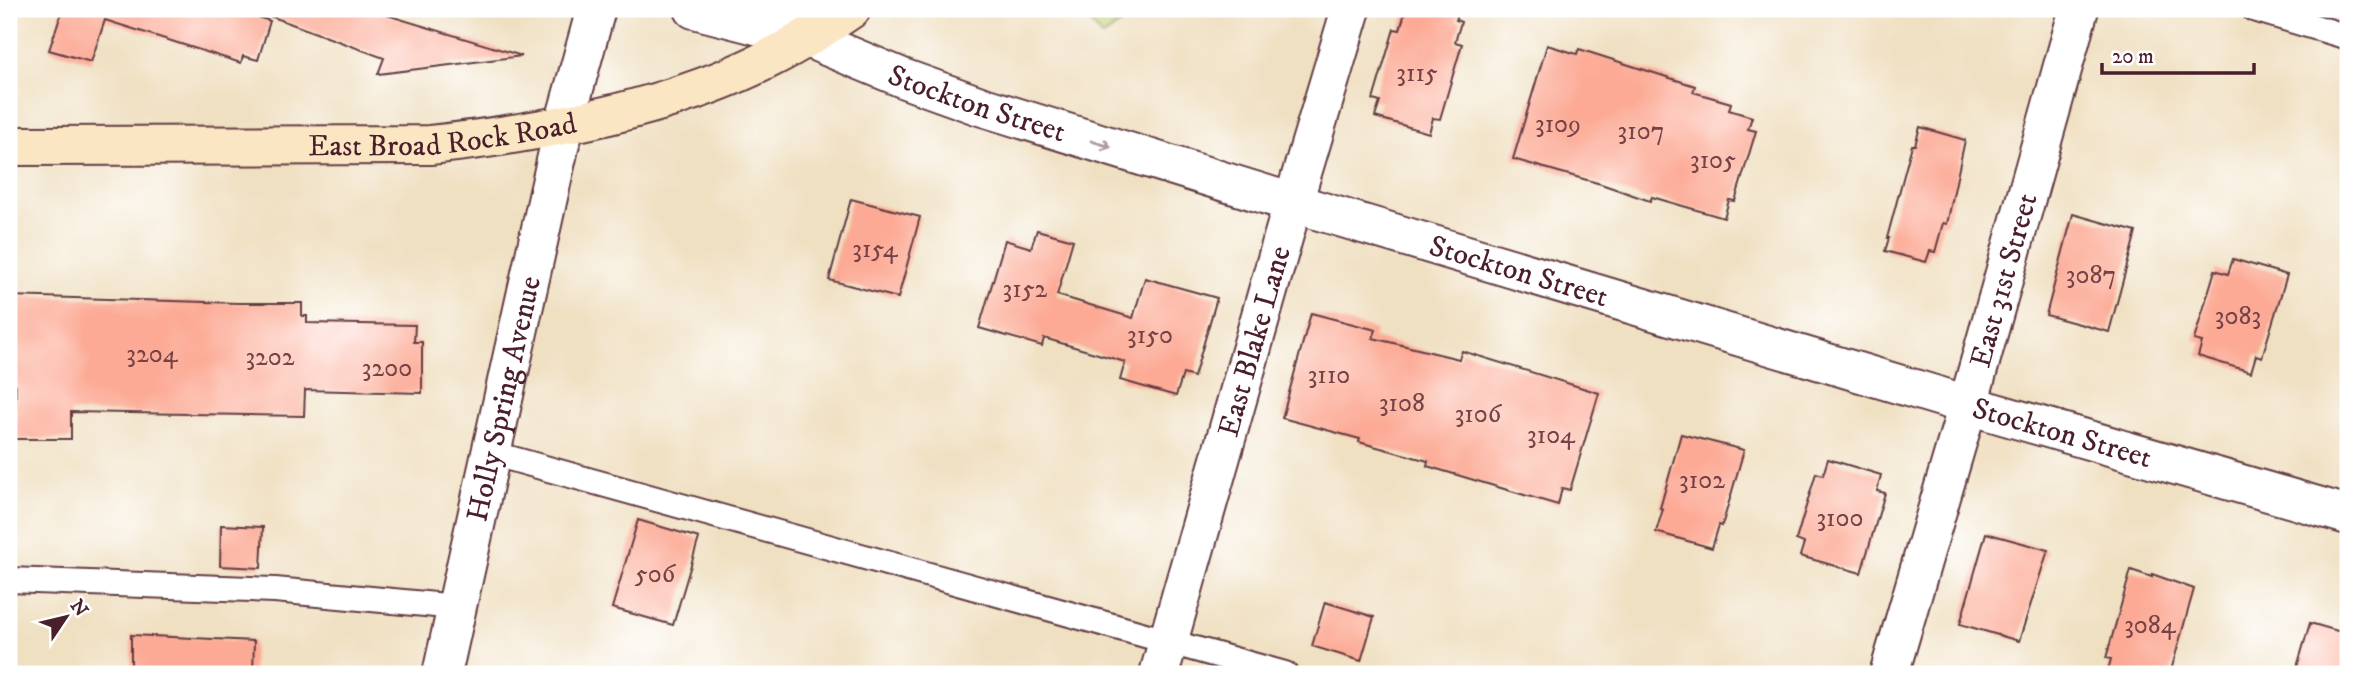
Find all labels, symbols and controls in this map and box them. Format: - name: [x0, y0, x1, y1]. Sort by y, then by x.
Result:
- scale bar: [2102, 32, 2254, 76]
- text: 20 m: [2112, 44, 2154, 70]
- street label: Stockton Street: [882, 57, 1070, 151]
- house number: 3115: [1396, 57, 1438, 90]
- street label: East Broad Rock Road: [308, 106, 580, 165]
- house number: 3109: [1535, 108, 1581, 141]
- house number: 3107: [1618, 115, 1664, 148]
- one-way arrow: [1090, 138, 1112, 151]
- house number: 3105: [1690, 144, 1736, 177]
- street label: East 31st Street: [1962, 189, 2046, 372]
- street label: Stockton Street: [1425, 228, 1612, 316]
- house number: 3154: [852, 233, 899, 266]
- street label: East Blake Lane: [1210, 242, 1300, 441]
- house number: 3087: [2066, 259, 2116, 292]
- street label: Holly Spring Avenue: [459, 273, 550, 525]
- house number: 3152: [1003, 273, 1048, 306]
- house number: 3083: [2215, 300, 2261, 333]
- house number: 3150: [1127, 319, 1173, 352]
- house number: 3204: [126, 338, 179, 371]
- house number: 3202: [245, 341, 295, 374]
- house number: 3200: [362, 352, 412, 385]
- house number: 3110: [1308, 359, 1350, 392]
- house number: 3108: [1379, 387, 1425, 420]
- street label: Stockton Street: [1968, 390, 2156, 477]
- house number: 3106: [1455, 398, 1503, 431]
- house number: 3104: [1527, 419, 1576, 452]
- house number: 3102: [1679, 464, 1725, 497]
- house number: 3100: [1816, 502, 1864, 535]
- house number: 506: [635, 558, 677, 591]
- north arrow: [32, 582, 102, 652]
- text: N: [65, 595, 93, 621]
- house number: 3084: [2124, 609, 2177, 642]

